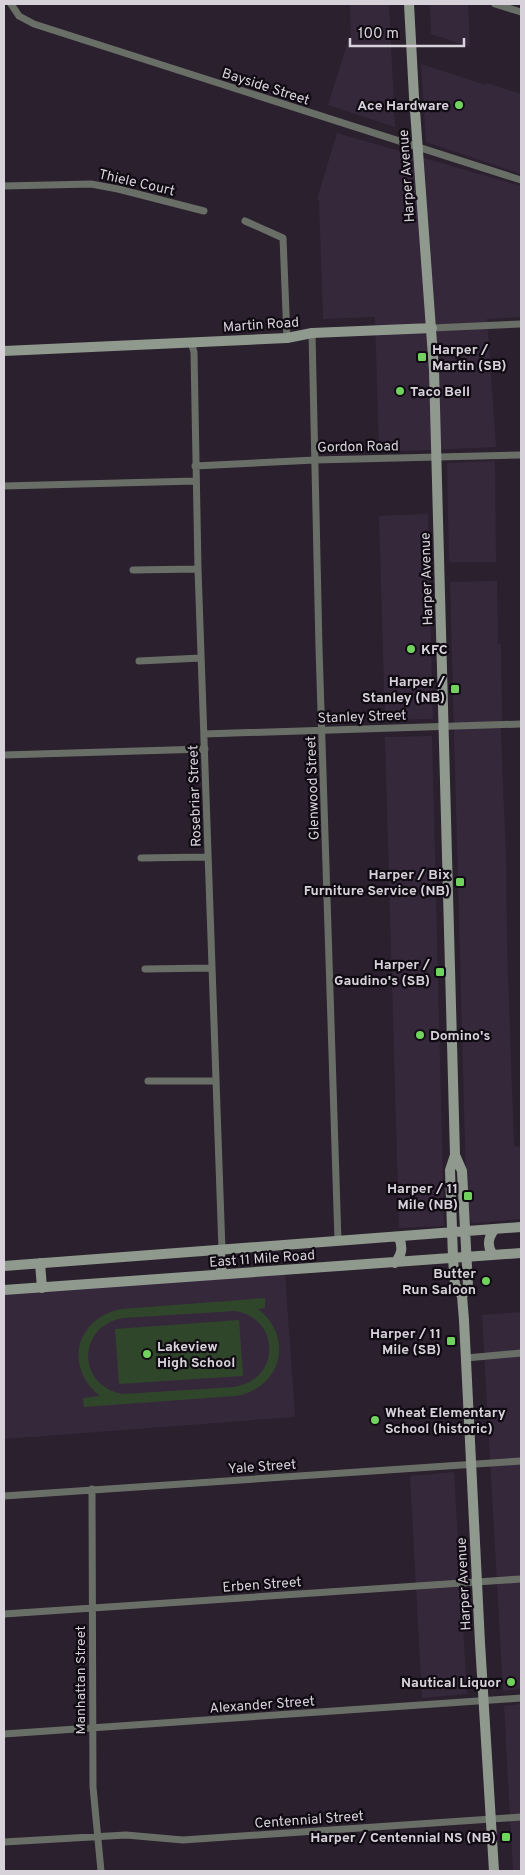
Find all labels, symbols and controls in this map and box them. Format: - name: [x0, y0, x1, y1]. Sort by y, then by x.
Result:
- scale bar: [350, 15, 464, 47]
- text: 100 m: [358, 25, 399, 44]
- street label: Bayside Street: [220, 65, 312, 110]
- place label: Ace Hardware: [357, 98, 449, 115]
- marker: Ace Hardware: [453, 99, 465, 111]
- street label: Harper Avenue: [396, 129, 419, 223]
- street label: Thiele Court: [97, 166, 176, 200]
- street label: Martin Road: [223, 314, 300, 337]
- place label: Harper / Martin (SB): [432, 342, 506, 375]
- marker: Harper / Martin (SB): [416, 351, 428, 363]
- place label: Taco Bell: [410, 384, 470, 401]
- marker: Taco Bell: [394, 385, 406, 397]
- street label: Gordon Road: [317, 438, 399, 457]
- street label: Harper Avenue: [417, 532, 438, 626]
- place label: KFC: [421, 642, 448, 659]
- marker: KFC: [405, 643, 417, 655]
- place label: Harper / Stanley (NB): [362, 674, 446, 707]
- marker: Harper / Stanley (NB): [449, 683, 461, 695]
- street label: Stanley Street: [317, 707, 407, 728]
- street label: Glenwood Street: [303, 736, 324, 840]
- street label: Rosebriar Street: [185, 745, 206, 847]
- place label: Harper / Bix Furniture Service (NB): [304, 867, 450, 900]
- marker: Harper / Bix Furniture Service (NB): [454, 876, 466, 888]
- place label: Harper / Gaudino's (SB): [334, 957, 431, 990]
- marker: Harper / Gaudino's (SB): [434, 966, 446, 978]
- place label: Domino's: [430, 1028, 490, 1045]
- marker: Domino's: [414, 1029, 426, 1041]
- place label: Harper / 11 Mile (NB): [387, 1181, 458, 1214]
- marker: Harper / 11 Mile (NB): [462, 1190, 474, 1202]
- street label: East 11 Mile Road: [209, 1247, 316, 1272]
- place label: Butter Run Saloon: [402, 1266, 476, 1299]
- marker: Butter Run Saloon: [480, 1275, 492, 1287]
- place label: Harper / 11 Mile (SB): [370, 1326, 441, 1359]
- marker: Harper / 11 Mile (SB): [445, 1335, 457, 1347]
- place label: Lakeview High School: [157, 1339, 235, 1372]
- marker: Lakeview High School: [141, 1348, 153, 1360]
- place label: Wheat Elementary School (historic): [385, 1405, 506, 1438]
- marker: Wheat Elementary School (historic): [369, 1414, 381, 1426]
- street label: Yale Street: [227, 1457, 297, 1478]
- street label: Harper Avenue: [454, 1537, 475, 1631]
- street label: Erben Street: [222, 1574, 302, 1597]
- street label: Manhattan Street: [73, 1626, 90, 1734]
- place label: Nautical Liquor: [401, 1675, 501, 1692]
- marker: Nautical Liquor: [505, 1676, 517, 1688]
- street label: Alexander Street: [209, 1693, 315, 1718]
- street label: Centennial Street: [254, 1808, 364, 1833]
- place label: Harper / Centennial NS (NB): [310, 1830, 496, 1847]
- marker: Harper / Centennial NS (NB): [500, 1831, 512, 1843]

